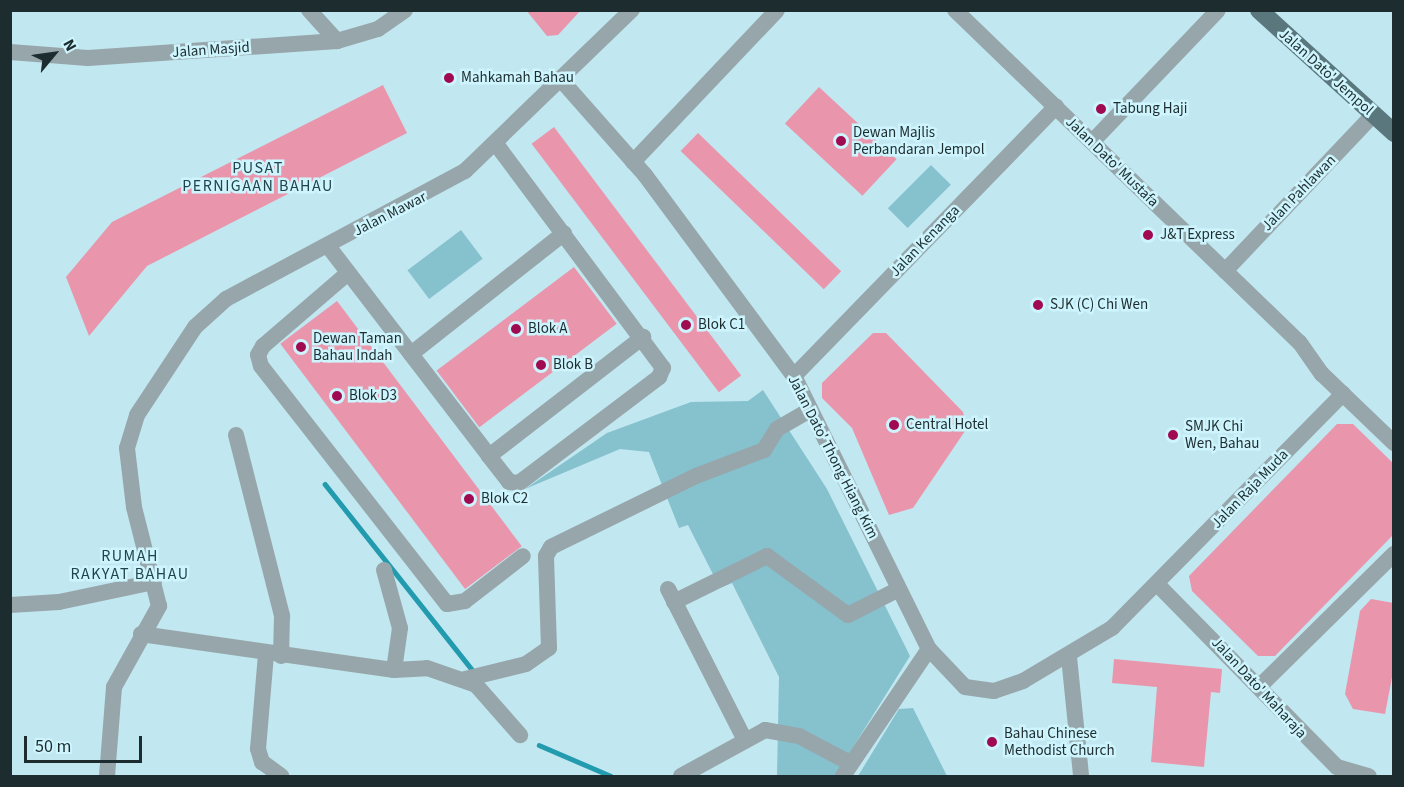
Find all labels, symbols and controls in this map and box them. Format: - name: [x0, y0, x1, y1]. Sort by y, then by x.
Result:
- north arrow: [24, 24, 84, 84]
- street label: Jalan Dato' Jempol: [1275, 25, 1377, 119]
- text: N: [58, 35, 82, 55]
- street label: Jalan Masjid: [172, 38, 250, 62]
- place label: Mahkamah Bahau: [461, 69, 574, 87]
- marker: Mahkamah Bahau: [442, 71, 456, 85]
- place label: Tabung Haji: [1113, 100, 1187, 118]
- marker: Tabung Haji: [1094, 102, 1108, 116]
- street label: Jalan Dato' Mustafa: [1062, 113, 1162, 211]
- place label: Dewan Majlis Perbandaran Jempol: [853, 123, 984, 158]
- marker: Dewan Majlis Perbandaran Jempol: [834, 134, 848, 148]
- street label: Jalan Pahlawan: [1258, 151, 1340, 235]
- district label: PUSAT PERNIGAAN BAHAU: [182, 158, 334, 196]
- street label: Jalan Mawar: [351, 188, 429, 240]
- street label: Jalan Kenanga: [887, 202, 963, 280]
- place label: J&T Express: [1160, 226, 1235, 244]
- marker: J&T Express: [1141, 228, 1155, 242]
- place label: SJK (C) Chi Wen: [1050, 296, 1148, 314]
- marker: SJK (C) Chi Wen: [1031, 298, 1045, 312]
- place label: Blok C1: [698, 316, 745, 334]
- marker: Blok C1: [679, 318, 693, 332]
- place label: Blok A: [528, 320, 567, 338]
- marker: Blok A: [509, 322, 523, 336]
- place label: Dewan Taman Bahau Indah: [313, 329, 402, 364]
- marker: Dewan Taman Bahau Indah: [294, 340, 308, 354]
- place label: Blok B: [553, 356, 593, 374]
- marker: Blok B: [534, 358, 548, 372]
- street label: Jalan Dato' Thong Hiang Kim: [784, 372, 882, 542]
- place label: Blok D3: [349, 387, 397, 405]
- marker: Blok D3: [330, 389, 344, 403]
- place label: Central Hotel: [906, 416, 988, 434]
- place label: SMJK Chi Wen, Bahau: [1185, 417, 1259, 452]
- marker: Central Hotel: [887, 418, 901, 432]
- marker: SMJK Chi Wen, Bahau: [1166, 428, 1180, 442]
- street label: Jalan Raja Muda: [1208, 446, 1292, 532]
- place label: Blok C2: [481, 490, 528, 508]
- marker: Blok C2: [462, 492, 476, 506]
- district label: RUMAH RAKYAT BAHAU: [70, 546, 190, 584]
- street label: Jalan Dato' Maharaja: [1208, 634, 1310, 742]
- scale bar: [27, 724, 146, 762]
- place label: Bahau Chinese Methodist Church: [1004, 724, 1115, 759]
- text: 50 m: [35, 734, 71, 759]
- marker: Bahau Chinese Methodist Church: [985, 735, 999, 749]

